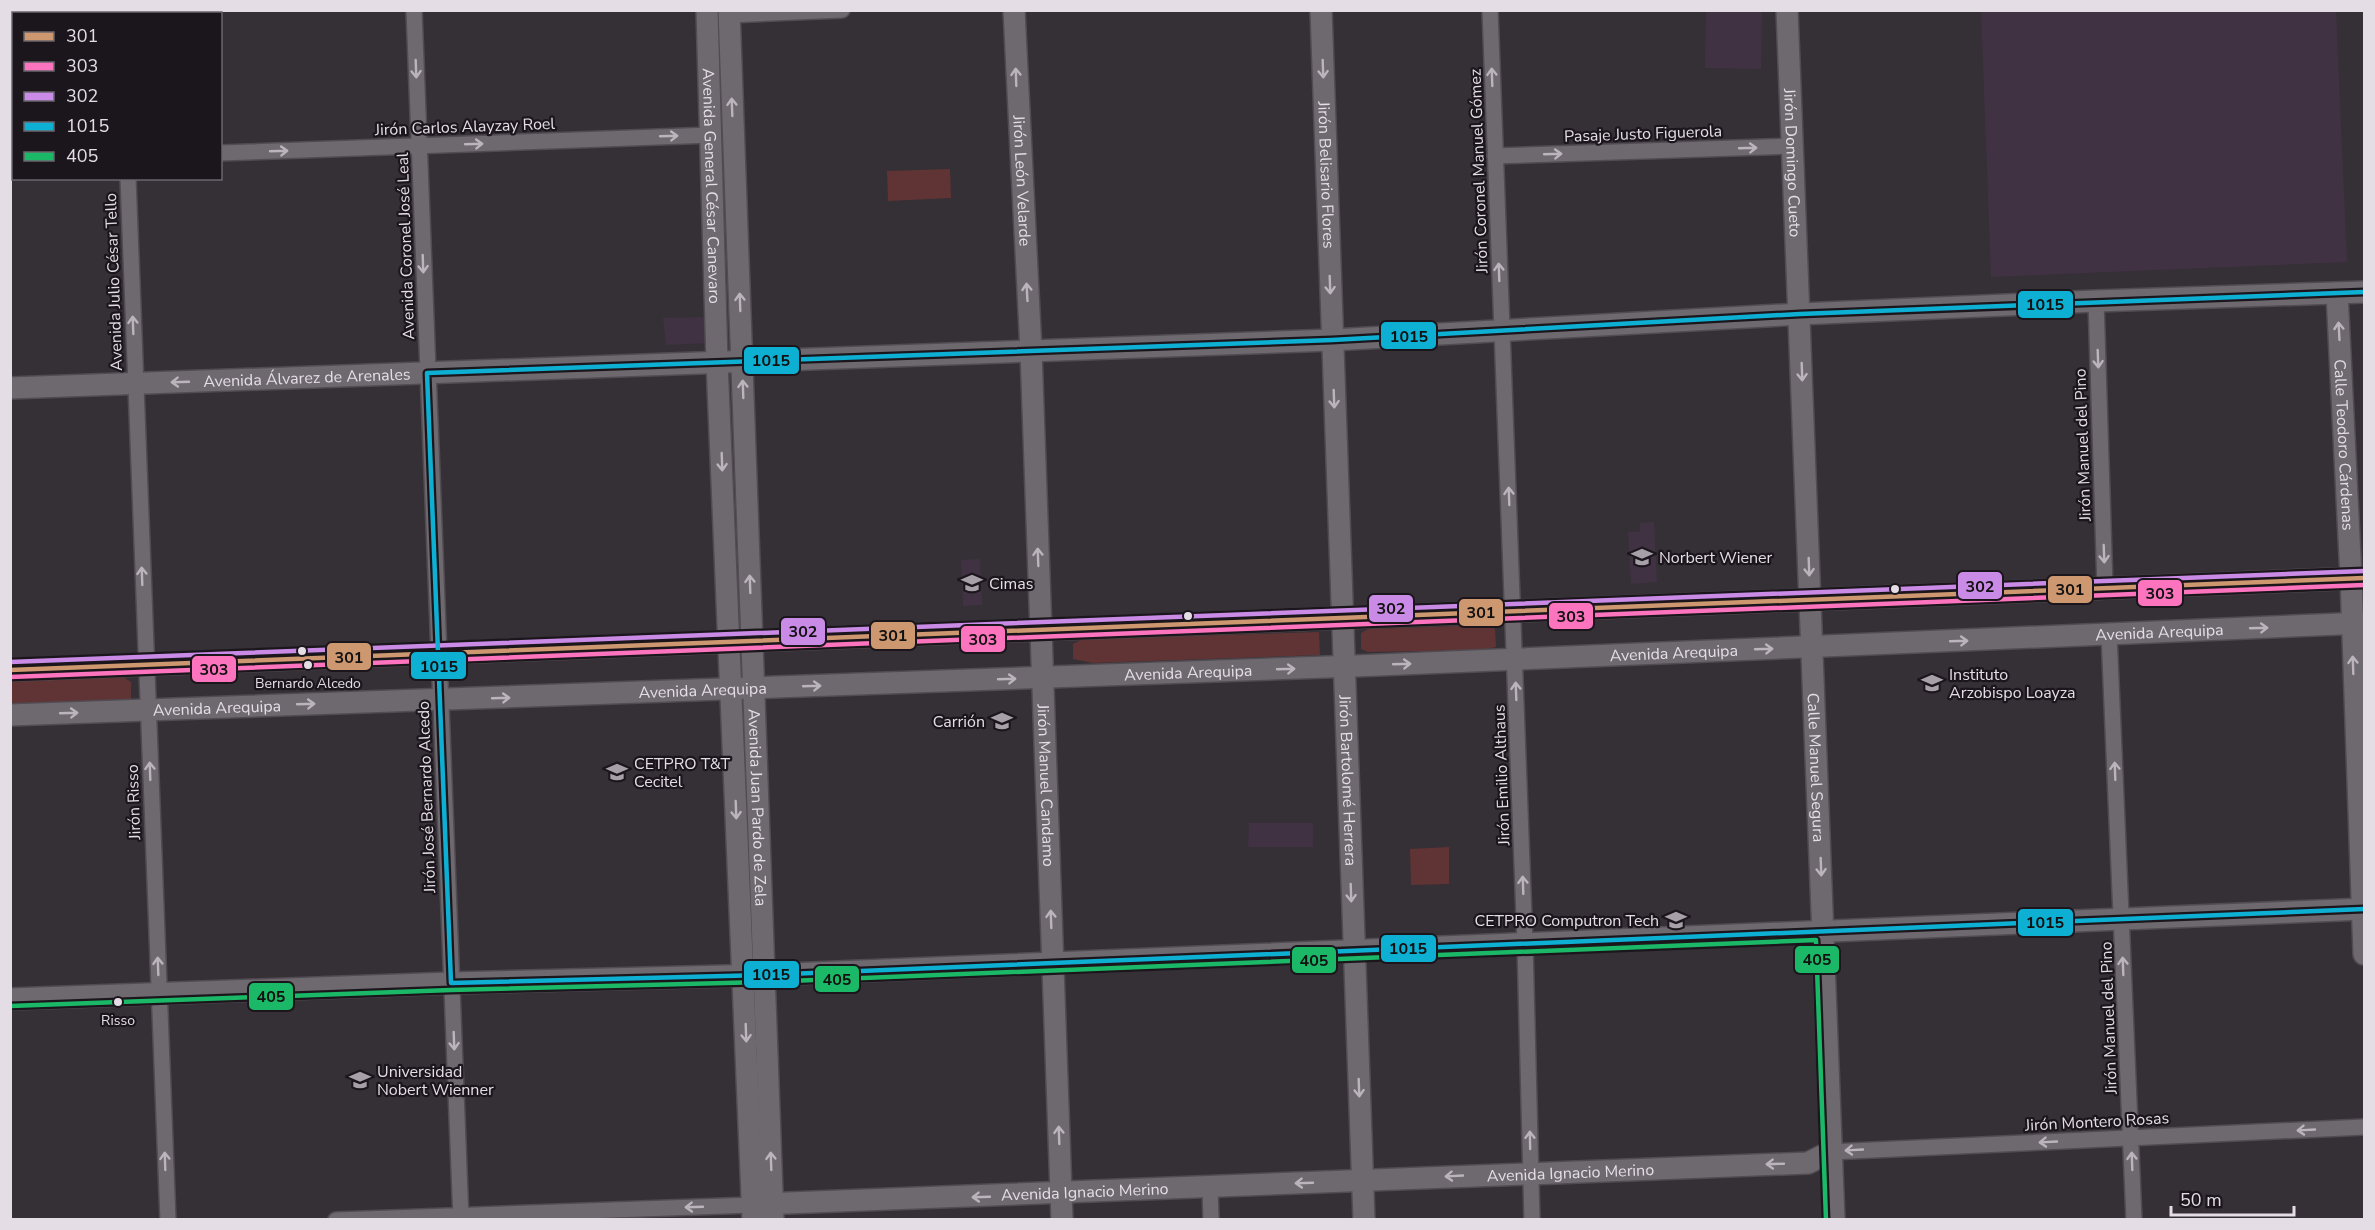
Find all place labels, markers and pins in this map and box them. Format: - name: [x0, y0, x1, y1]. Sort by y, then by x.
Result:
- school or university icon: Norbert Wiener: [1630, 545, 1654, 569]
- place label: Norbert Wiener: [1659, 547, 1773, 569]
- school or university icon: Cimas: [960, 571, 984, 595]
- place label: Cimas: [989, 573, 1033, 595]
- unlabelled marker: [1889, 583, 1901, 595]
- unlabelled marker: [1182, 610, 1194, 622]
- unlabelled marker: [296, 645, 308, 657]
- marker: Bernardo Alcedo: [302, 659, 314, 671]
- place label: Instituto Arzobispo Loayza: [1949, 664, 2075, 704]
- school or university icon: Instituto Arzobispo Loayza: [1920, 671, 1944, 695]
- place label: Bernardo Alcedo: [255, 674, 361, 693]
- school or university icon: Carrión: [990, 709, 1014, 733]
- place label: Carrión: [933, 711, 985, 733]
- place label: CETPRO T&T Cecitel: [634, 753, 730, 793]
- school or university icon: CETPRO T&T Cecitel: [605, 760, 629, 784]
- school or university icon: CETPRO Computron Tech: [1664, 908, 1688, 932]
- place label: CETPRO Computron Tech: [1474, 910, 1659, 932]
- marker: Risso: [112, 996, 124, 1008]
- place label: Risso: [101, 1011, 135, 1030]
- place label: Universidad Nobert Wienner: [377, 1061, 494, 1101]
- school or university icon: Universidad Nobert Wienner: [348, 1068, 372, 1092]

